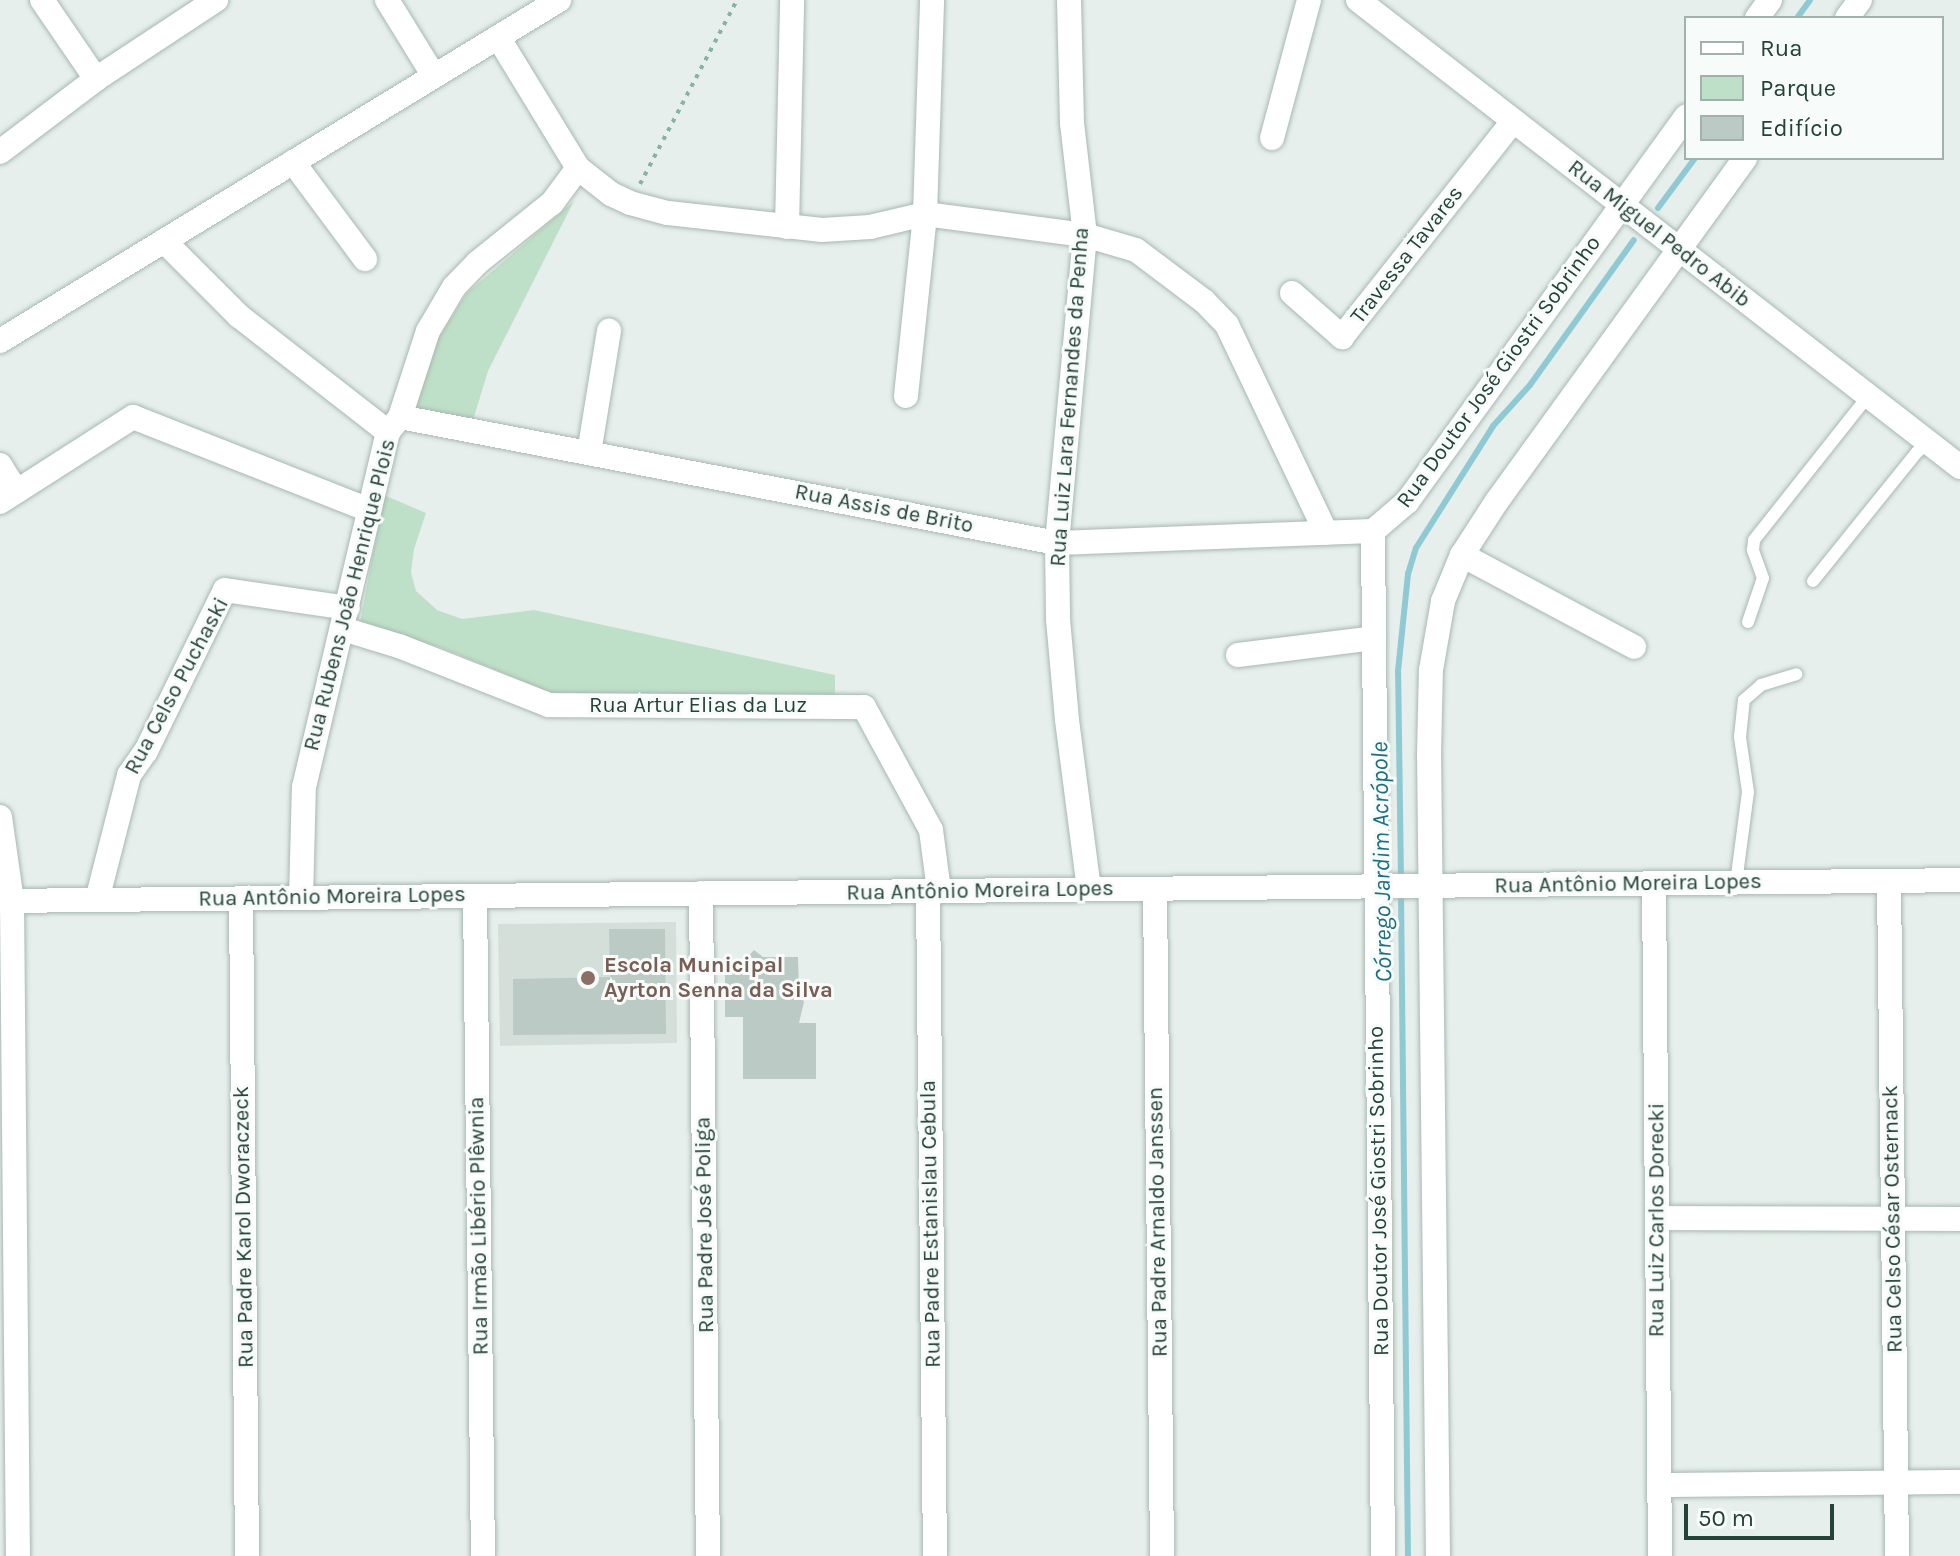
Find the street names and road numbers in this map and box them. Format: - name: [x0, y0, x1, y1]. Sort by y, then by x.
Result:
- street label: Rua Miguel Pedro Abib: [1562, 154, 1756, 314]
- street label: Travessa Tavares: [1345, 181, 1469, 329]
- street label: Rua Luiz Lara Fernandes da Penha: [1045, 226, 1095, 568]
- street label: Rua Doutor José Giostri Sobrinho: [1391, 231, 1607, 513]
- street label: Rua Rubens João Henrique Plois: [298, 436, 402, 754]
- street label: Rua Assis de Brito: [793, 479, 975, 539]
- street label: Rua Celso Puchaski: [119, 593, 235, 779]
- street label: Rua Artur Elias da Luz: [589, 693, 807, 719]
- street label: Rua Antônio Moreira Lopes: [1494, 868, 1762, 900]
- street label: Rua Antônio Moreira Lopes: [846, 875, 1114, 907]
- street label: Rua Antônio Moreira Lopes: [198, 881, 466, 913]
- street label: Rua Doutor José Giostri Sobrinho: [1363, 1026, 1395, 1356]
- street label: Rua Padre Estanislau Cebula: [915, 1080, 947, 1368]
- street label: Rua Celso César Osternack: [1877, 1085, 1909, 1353]
- street label: Rua Padre Karol Dworaczeck: [228, 1086, 260, 1368]
- street label: Rua Padre Arnaldo Janssen: [1142, 1087, 1174, 1357]
- street label: Rua Irmão Libério Plêwnia: [464, 1096, 494, 1356]
- street label: Rua Luiz Carlos Dorecki: [1644, 1103, 1670, 1337]
- street label: Rua Padre José Poliga: [690, 1117, 720, 1333]

